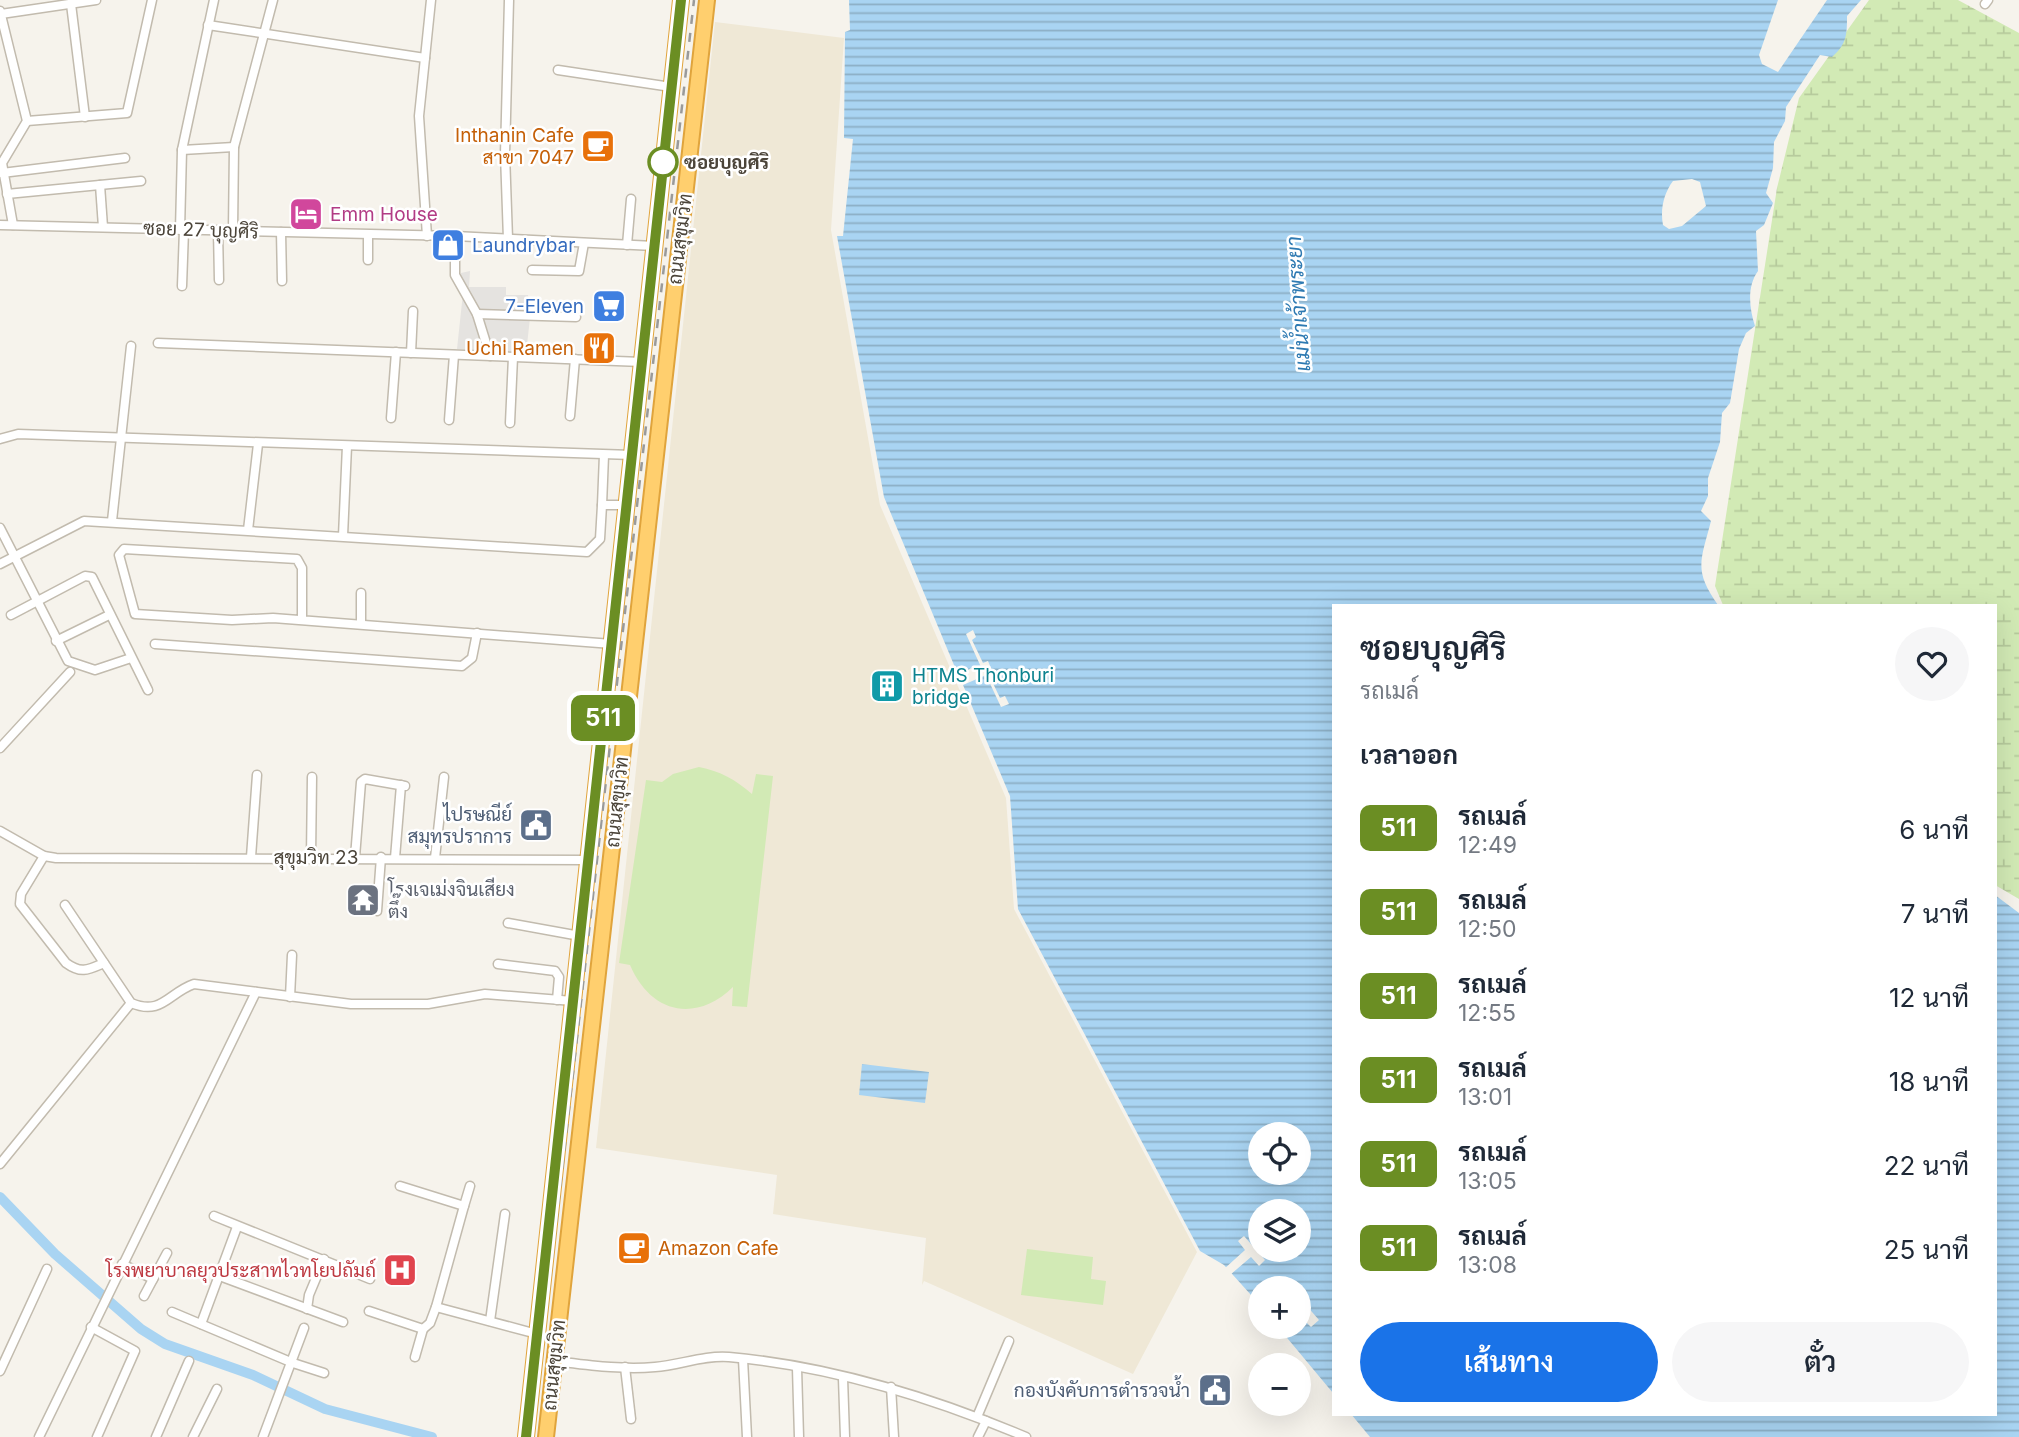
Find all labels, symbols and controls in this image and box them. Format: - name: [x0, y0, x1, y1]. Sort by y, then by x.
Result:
- place label: Inthanin Cafe สาขา 7047: [455, 124, 574, 169]
- cafe icon: Inthanin Cafe สาขา 7047: [579, 127, 617, 165]
- marker: ซอยบุญศิริ: [648, 147, 678, 177]
- place label: ซอยบุญศิริ: [684, 151, 769, 177]
- street label: ถนนสุขุมวิท: [663, 192, 698, 286]
- hotel icon: Emm House: [287, 195, 325, 233]
- place label: Emm House: [330, 203, 438, 226]
- street label: ซอย 27 บุญศิริ: [143, 216, 259, 245]
- shop icon: Laundrybar: [429, 226, 467, 264]
- place label: Laundrybar: [472, 234, 575, 257]
- water label: แม่น้ำเจ้าพระยา: [1276, 235, 1315, 373]
- supermarket icon: 7-Eleven: [590, 287, 628, 325]
- place label: 7-Eleven: [505, 295, 584, 318]
- restaurant icon: Uchi Ramen: [580, 329, 618, 367]
- place label: Uchi Ramen: [466, 337, 574, 360]
- button: heart: [1895, 627, 1969, 701]
- text: ซอยบุญศิริ: [1360, 628, 1506, 668]
- place label: HTMS Thonburi bridge: [912, 664, 1054, 709]
- building icon: HTMS Thonburi bridge: [868, 667, 906, 705]
- text: รถเมล์: [1360, 677, 1419, 705]
- line badge: 511: [563, 695, 643, 741]
- text: 511: [585, 703, 621, 732]
- text: เวลาออก: [1360, 739, 1458, 770]
- street label: ถนนสุขุมวิท: [601, 755, 634, 849]
- text: รถเมล์: [1458, 800, 1527, 831]
- place label: ไปรษณีย์ สมุทรปราการ: [407, 802, 512, 849]
- public building icon: ไปรษณีย์ สมุทรปราการ: [517, 806, 555, 844]
- text: 511: [1380, 813, 1417, 842]
- text: 6 นาที: [1899, 814, 1969, 845]
- text: 12:49: [1458, 831, 1517, 859]
- street label: สุขุมวิท 23: [274, 846, 358, 870]
- place label: โรงเจเม่งจินเสียง ตึ๊ง: [387, 877, 515, 923]
- temple icon: โรงเจเม่งจินเสียง ตึ๊ง: [344, 881, 382, 919]
- text: รถเมล์: [1458, 884, 1527, 915]
- text: 511: [1380, 897, 1417, 926]
- text: 7 นาที: [1901, 898, 1969, 929]
- text: 12:50: [1458, 915, 1517, 943]
- text: รถเมล์: [1458, 968, 1527, 999]
- text: 511: [1380, 981, 1417, 1010]
- text: 12 นาที: [1889, 982, 1969, 1013]
- text: 12:55: [1458, 999, 1516, 1027]
- text: รถเมล์: [1458, 1052, 1527, 1083]
- text: 511: [1380, 1065, 1417, 1094]
- text: 18 นาที: [1889, 1066, 1969, 1097]
- text: 13:01: [1458, 1083, 1512, 1111]
- map controls: [1248, 1122, 1311, 1416]
- button: locate: [1248, 1122, 1311, 1185]
- text: รถเมล์: [1458, 1136, 1527, 1167]
- text: 511: [1380, 1149, 1417, 1178]
- text: 22 นาที: [1884, 1150, 1969, 1181]
- text: 13:05: [1458, 1167, 1517, 1195]
- button: layers: [1248, 1199, 1311, 1262]
- text: รถเมล์: [1458, 1220, 1527, 1251]
- cafe icon: Amazon Cafe: [615, 1229, 653, 1267]
- text: 511: [1380, 1233, 1417, 1262]
- text: 25 นาที: [1884, 1234, 1969, 1265]
- place label: Amazon Cafe: [658, 1237, 779, 1260]
- hospital icon: โรงพยาบาลยุวประสาทไวทโยปถัมถ์: [381, 1251, 419, 1289]
- text: 13:08: [1458, 1251, 1517, 1279]
- place label: โรงพยาบาลยุวประสาทไวทโยปถัมถ์: [105, 1258, 376, 1283]
- button: +: [1248, 1276, 1311, 1339]
- street label: ถนนสุขุมวิท: [538, 1318, 571, 1412]
- button: เส้นทาง: [1360, 1322, 1658, 1402]
- button: ตั๋ว: [1672, 1322, 1969, 1402]
- button: −: [1248, 1353, 1311, 1416]
- public building icon: กองบังคับการตำรวจน้ำ: [1196, 1371, 1234, 1409]
- place label: กองบังคับการตำรวจน้ำ: [1014, 1375, 1190, 1402]

